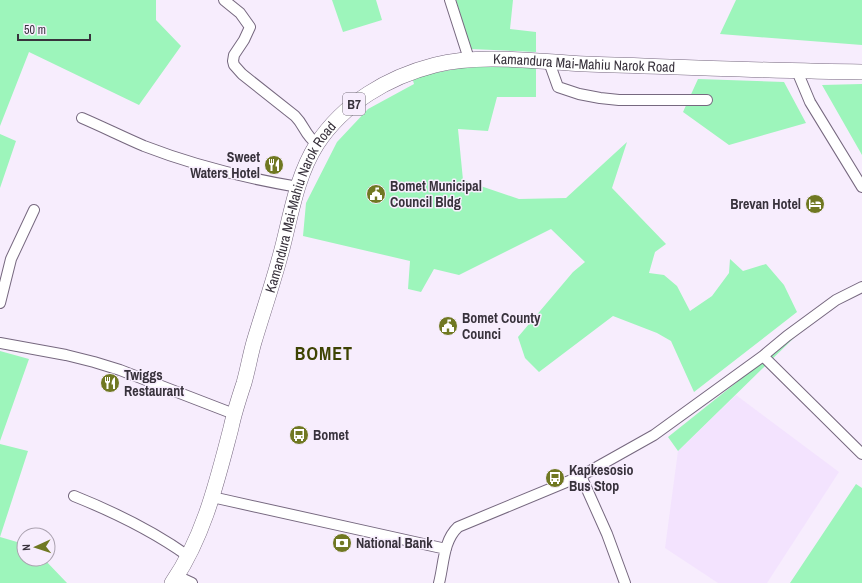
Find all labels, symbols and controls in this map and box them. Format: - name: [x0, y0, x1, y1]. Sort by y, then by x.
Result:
- scale bar: [18, 16, 90, 42]
- text: 50 m: [24, 22, 46, 38]
- street label: Kamandura Mai-Mahiu Narok Road: [493, 50, 675, 76]
- road number: B7: [343, 93, 365, 115]
- street label: Kamandura Mai-Mahiu Narok Road: [261, 118, 340, 295]
- place label: Sweet Waters Hotel: [190, 148, 260, 182]
- restaurant icon: Sweet Waters Hotel: [263, 154, 285, 176]
- place label: Bomet Municipal Council Bldg: [390, 177, 482, 211]
- public building icon: Bomet Municipal Council Bldg: [365, 183, 387, 205]
- hotel icon: Brevan Hotel: [804, 193, 826, 215]
- place label: Brevan Hotel: [730, 195, 801, 213]
- place label: Bomet County Counci: [462, 309, 541, 343]
- public building icon: Bomet County Counci: [437, 315, 459, 337]
- district label: BOMET: [295, 341, 353, 366]
- place label: Twiggs Restaurant: [124, 366, 184, 400]
- restaurant icon: Twiggs Restaurant: [99, 372, 121, 394]
- bus stop icon: Bomet: [288, 424, 310, 446]
- place label: Bomet: [313, 426, 349, 444]
- place label: Kapkesosio Bus Stop: [569, 461, 633, 495]
- bus stop icon: Kapkesosio Bus Stop: [544, 467, 566, 489]
- north arrow: [16, 527, 56, 567]
- bank icon: National Bank: [331, 532, 353, 554]
- place label: National Bank: [356, 534, 433, 552]
- text: N: [19, 544, 33, 551]

